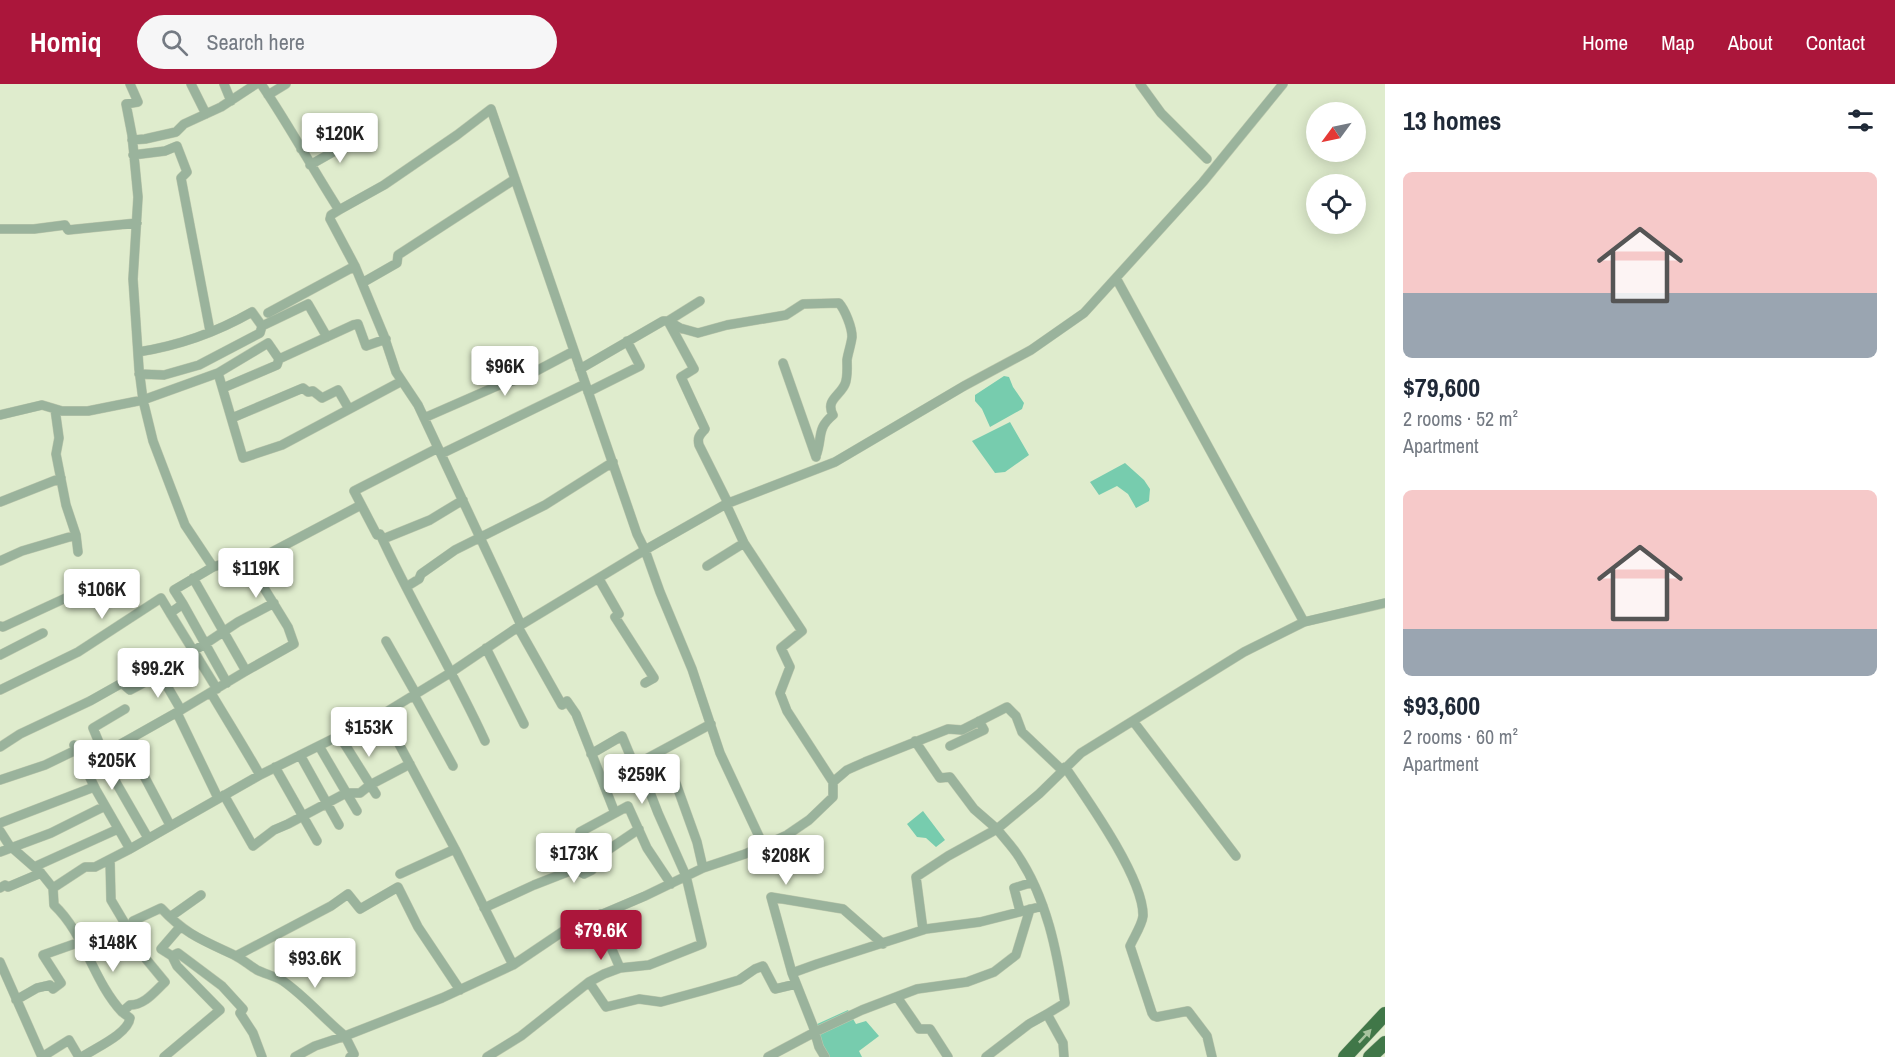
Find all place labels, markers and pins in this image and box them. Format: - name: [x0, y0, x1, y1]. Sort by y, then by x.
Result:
- pin: $120K: [298, 113, 382, 164]
- pin: $96K: [469, 346, 541, 397]
- pin: $119K: [214, 548, 298, 599]
- pin: $106K: [60, 569, 144, 620]
- pin: $99.2K: [109, 648, 207, 699]
- pin: $153K: [327, 707, 411, 758]
- pin: $205K: [70, 740, 154, 791]
- pin: $259K: [600, 754, 684, 805]
- pin: $173K: [532, 833, 616, 884]
- pin: $208K: [744, 835, 828, 886]
- pin: $79.6K: [552, 910, 650, 961]
- pin: $148K: [71, 922, 155, 973]
- pin: $93.6K: [266, 938, 364, 989]

